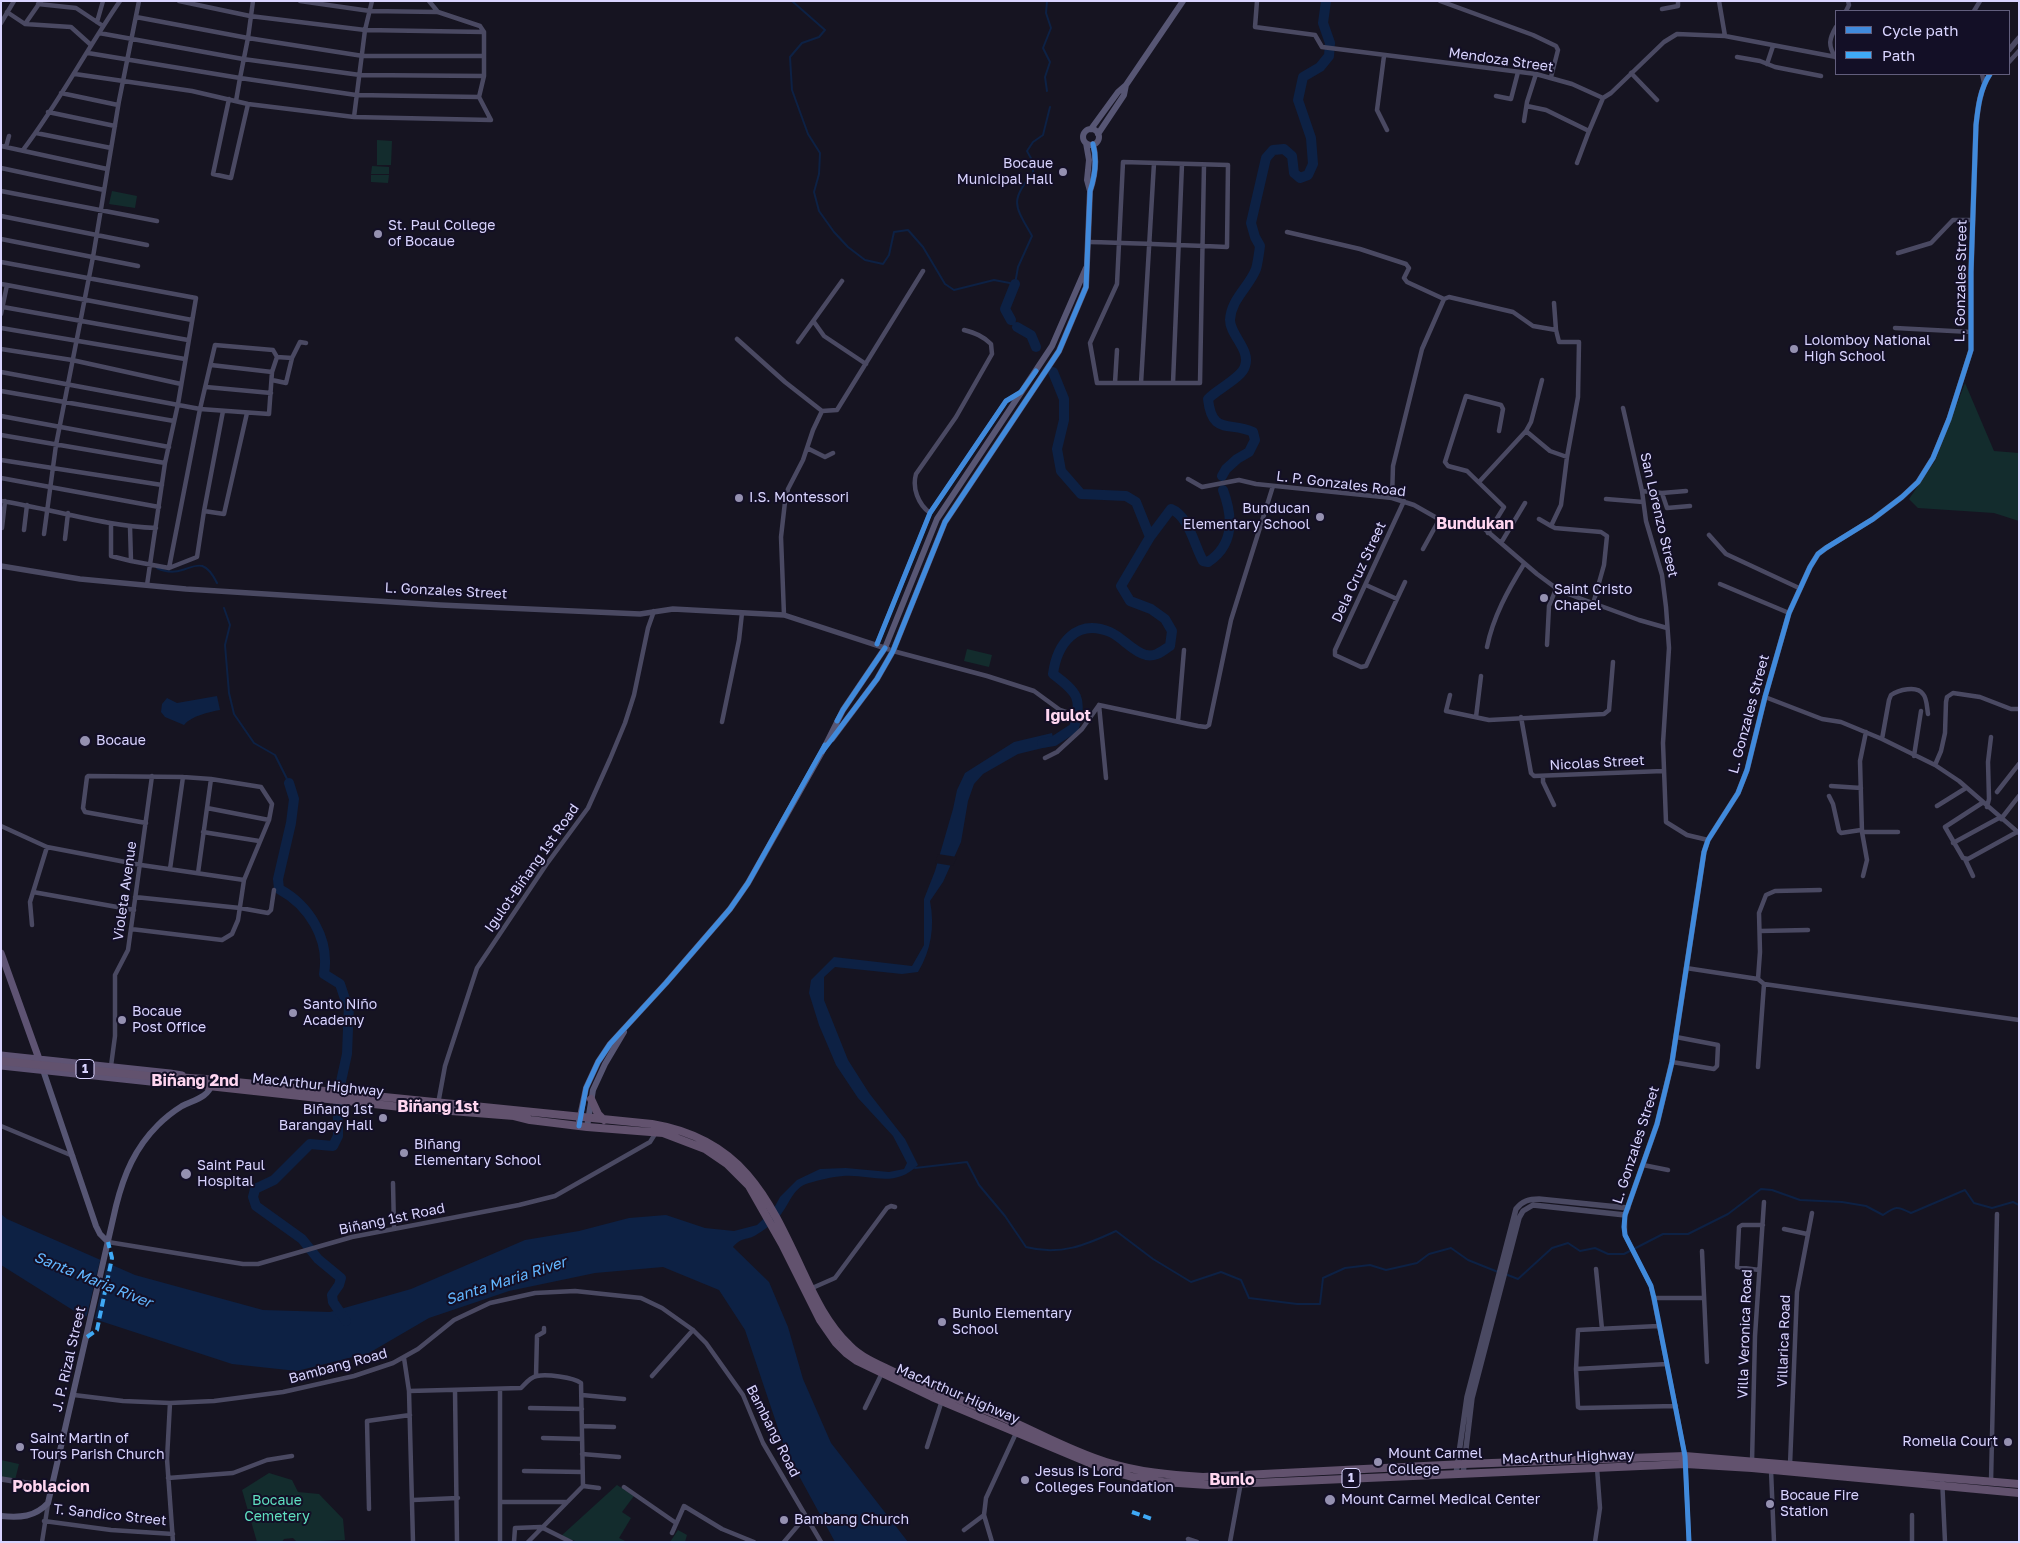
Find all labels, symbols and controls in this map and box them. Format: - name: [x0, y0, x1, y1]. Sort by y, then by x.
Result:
- legend: [1835, 10, 2010, 75]
- text: Cycle path: [1882, 21, 1958, 39]
- street label: Mendoza Street: [1447, 44, 1555, 76]
- text: Path: [1882, 46, 1915, 64]
- place label: Bocaue Municipal Hall: [957, 156, 1053, 188]
- marker: Bocaue Municipal Hall: [1057, 166, 1069, 178]
- place label: St. Paul College of Bocaue: [388, 218, 495, 250]
- street label: L. Gonzales Street: [1952, 220, 1970, 342]
- marker: St. Paul College of Bocaue: [372, 228, 384, 240]
- place label: Lolomboy National High School: [1804, 333, 1931, 366]
- marker: Lolomboy National High School: [1788, 343, 1800, 355]
- street label: San Lorenzo Street: [1636, 451, 1682, 579]
- street label: L. P. Gonzales Road: [1275, 468, 1407, 500]
- place label: I.S. Montessori: [749, 490, 849, 506]
- marker: I.S. Montessori: [733, 492, 745, 504]
- place label: Bunducan Elementary School: [1183, 501, 1310, 534]
- marker: Bunducan Elementary School: [1314, 511, 1326, 523]
- district label: Bundukan: [1436, 514, 1514, 534]
- street label: Dela Cruz Street: [1328, 519, 1390, 625]
- street label: L. Gonzales Street: [384, 579, 508, 603]
- place label: Saint Cristo Chapel: [1554, 582, 1632, 614]
- marker: Saint Cristo Chapel: [1538, 592, 1550, 604]
- street label: L. Gonzales Street: [1725, 653, 1773, 775]
- district label: Igulot: [1045, 706, 1091, 726]
- place label: Bocaue: [96, 733, 146, 749]
- marker: Bocaue: [78, 734, 92, 748]
- street label: Nicolas Street: [1549, 752, 1645, 774]
- street label: Igulot-Biñang 1st Road: [481, 801, 583, 935]
- street label: Violeta Avenue: [110, 840, 140, 942]
- place label: Santo Niño Academy: [303, 997, 377, 1030]
- place label: Bocaue Post Office: [132, 1004, 206, 1036]
- marker: Santo Niño Academy: [287, 1007, 299, 1019]
- marker: Bocaue Post Office: [116, 1014, 128, 1026]
- road number: 1: [76, 1060, 94, 1078]
- street label: MacArthur Highway: [251, 1070, 385, 1100]
- district label: Biñang 2nd: [151, 1071, 239, 1091]
- street label: L. Gonzales Street: [1609, 1084, 1663, 1206]
- district label: Biñang 1st: [397, 1097, 479, 1117]
- place label: Biñang 1st Barangay Hall: [279, 1102, 373, 1134]
- marker: Biñang 1st Barangay Hall: [377, 1112, 389, 1124]
- place label: Biñang Elementary School: [414, 1137, 541, 1170]
- marker: Biñang Elementary School: [398, 1147, 410, 1159]
- place label: Saint Paul Hospital: [197, 1158, 265, 1190]
- marker: Saint Paul Hospital: [179, 1167, 193, 1181]
- street label: Biñang 1st Road: [337, 1200, 447, 1238]
- water label: Santa Maria River: [31, 1248, 155, 1312]
- water label: Santa Maria River: [443, 1253, 569, 1309]
- street label: Villa Veronica Road: [1734, 1269, 1756, 1399]
- street label: Villarica Road: [1774, 1294, 1794, 1388]
- street label: J. P. Rizal Street: [49, 1305, 89, 1413]
- place label: Bunlo Elementary School: [952, 1306, 1072, 1338]
- marker: Bunlo Elementary School: [936, 1316, 948, 1328]
- street label: Bambang Road: [287, 1345, 389, 1387]
- street label: MacArthur Highway: [894, 1360, 1022, 1428]
- street label: Bambang Road: [743, 1382, 803, 1480]
- place label: Saint Martin of Tours Parish Church: [30, 1431, 165, 1464]
- place label: Romelia Court: [1902, 1434, 1998, 1450]
- marker: Romelia Court: [2002, 1436, 2014, 1448]
- marker: Saint Martin of Tours Parish Church: [14, 1441, 26, 1453]
- place label: Mount Carmel College: [1388, 1446, 1482, 1478]
- street label: MacArthur Highway: [1502, 1446, 1634, 1468]
- marker: Mount Carmel College: [1372, 1456, 1384, 1468]
- place label: Jesus is Lord Colleges Foundation: [1035, 1464, 1174, 1496]
- road number: 1: [1342, 1469, 1360, 1488]
- district label: Bunlo: [1209, 1470, 1255, 1490]
- marker: Jesus is Lord Colleges Foundation: [1019, 1474, 1031, 1486]
- district label: Poblacion: [12, 1477, 90, 1497]
- place label: Bocaue Fire Station: [1780, 1488, 1859, 1520]
- place label: Mount Carmel Medical Center: [1341, 1492, 1540, 1508]
- park label: Bocaue Cemetery: [244, 1493, 310, 1525]
- marker: Mount Carmel Medical Center: [1323, 1493, 1337, 1507]
- marker: Bocaue Fire Station: [1764, 1498, 1776, 1510]
- street label: T. Sandico Street: [53, 1501, 167, 1529]
- place label: Bambang Church: [794, 1512, 909, 1528]
- marker: Bambang Church: [778, 1514, 790, 1526]

